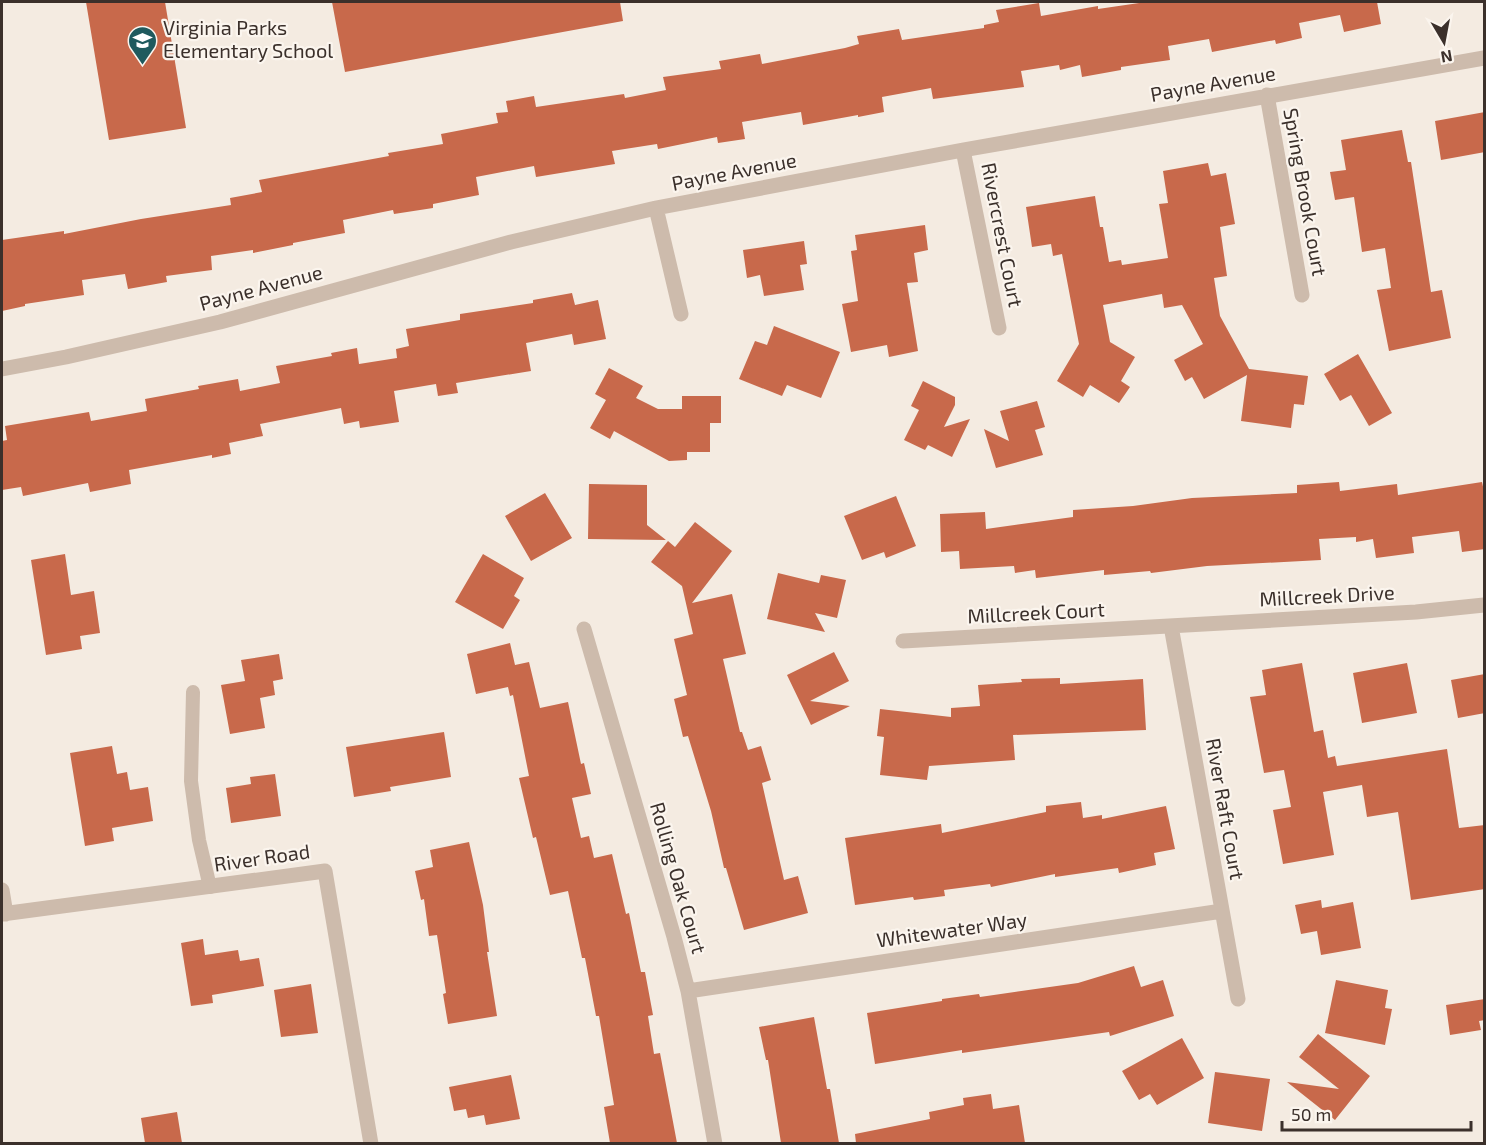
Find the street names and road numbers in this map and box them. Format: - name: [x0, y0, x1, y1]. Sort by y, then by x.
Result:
- street label: Payne Avenue: [1148, 60, 1277, 106]
- street label: Spring Brook Court: [1279, 106, 1333, 278]
- street label: Payne Avenue: [669, 147, 798, 195]
- street label: Rivercrest Court: [977, 161, 1029, 309]
- street label: Payne Avenue: [196, 259, 325, 315]
- street label: Millcreek Drive: [1259, 579, 1395, 611]
- street label: Millcreek Court: [967, 596, 1106, 628]
- street label: River Raft Court: [1202, 736, 1250, 882]
- street label: Rolling Oak Court: [646, 799, 712, 957]
- street label: River Road: [212, 838, 311, 876]
- street label: Whitewater Way: [875, 907, 1029, 951]

